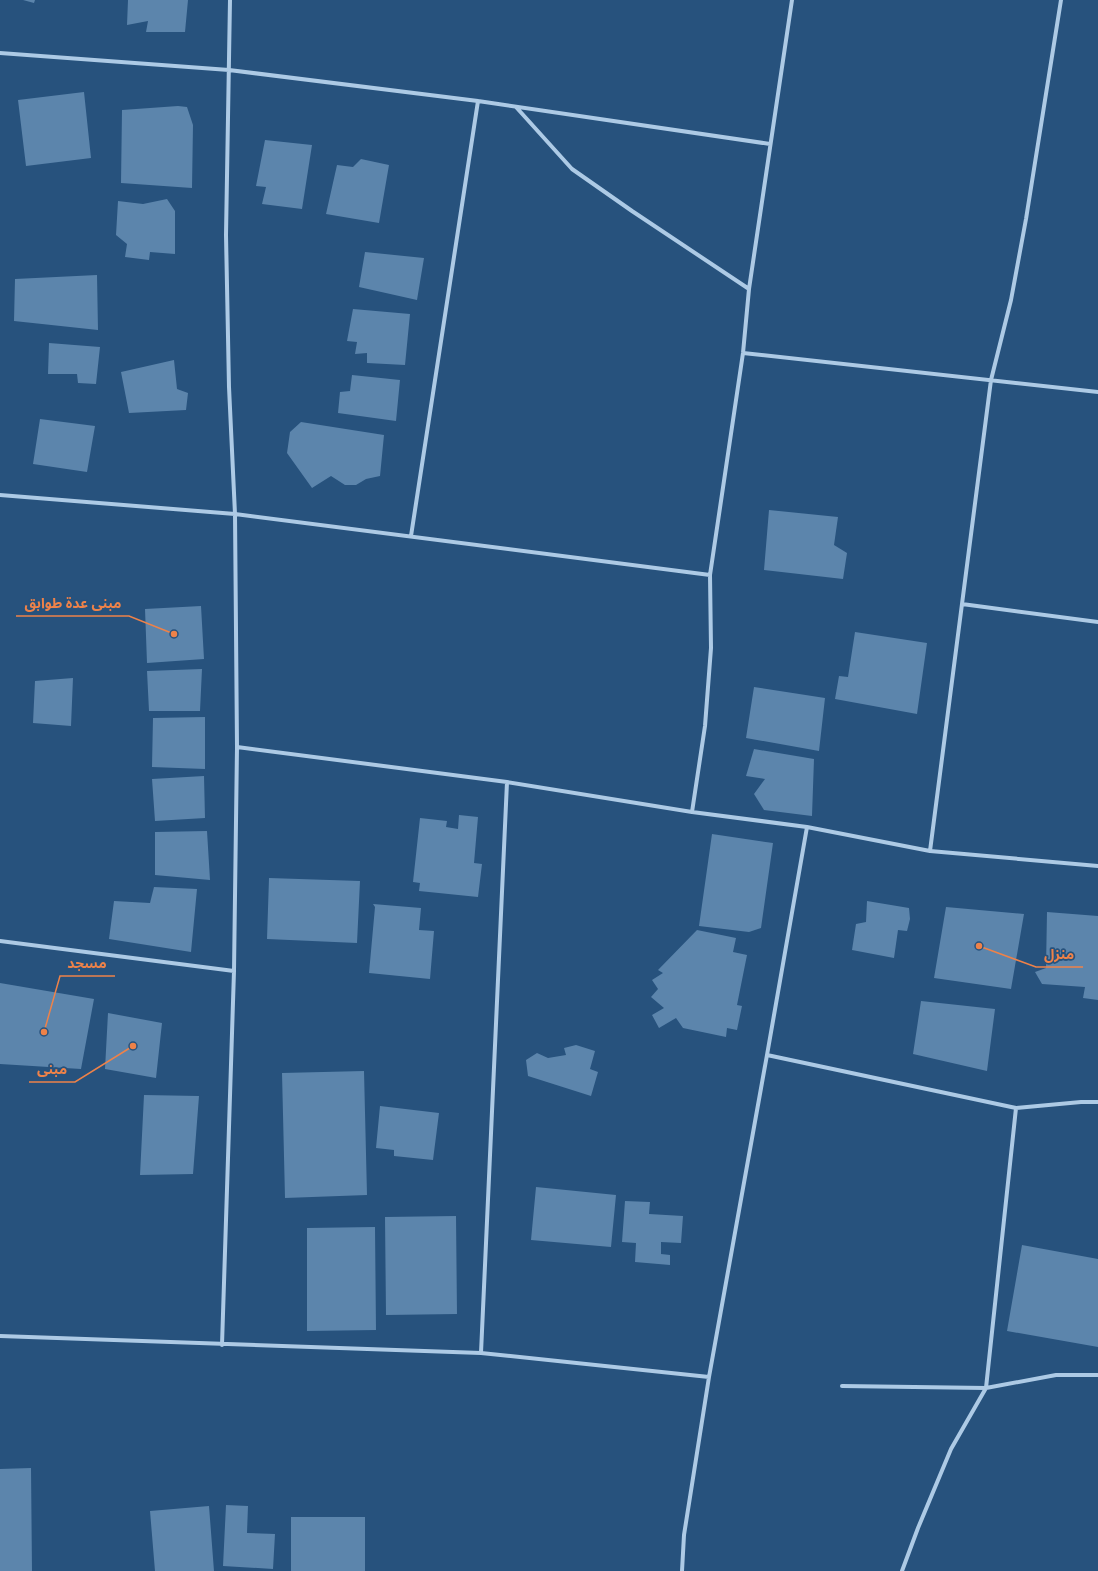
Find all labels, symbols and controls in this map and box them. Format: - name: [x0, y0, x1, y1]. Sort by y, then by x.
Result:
- callout: مبنى عدة طوابق: [16, 590, 129, 616]
- text: مبنى عدة طوابق: [24, 595, 122, 612]
- callout: منزل: [1036, 941, 1083, 967]
- text: منزل: [1044, 946, 1074, 963]
- callout: مسجد: [60, 950, 115, 976]
- text: مسجد: [67, 955, 107, 971]
- callout: مبنى: [29, 1056, 75, 1082]
- text: مبنى: [37, 1061, 67, 1077]

